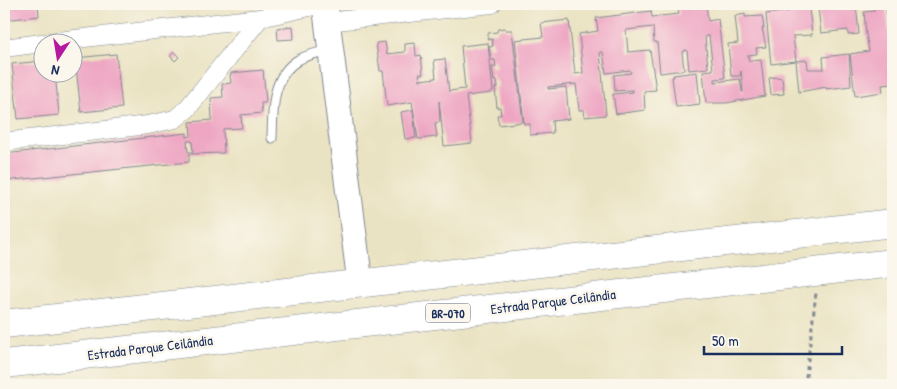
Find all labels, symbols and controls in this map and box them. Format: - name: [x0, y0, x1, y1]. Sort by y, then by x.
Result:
- north arrow: [32, 32, 82, 82]
- text: N: [49, 61, 61, 81]
- street label: Estrada Parque Ceilândia: [489, 284, 617, 319]
- road number: BR-070: [426, 304, 470, 322]
- scale bar: [704, 324, 842, 356]
- street label: Estrada Parque Ceilândia: [86, 330, 214, 365]
- text: 50 m: [712, 330, 739, 351]

